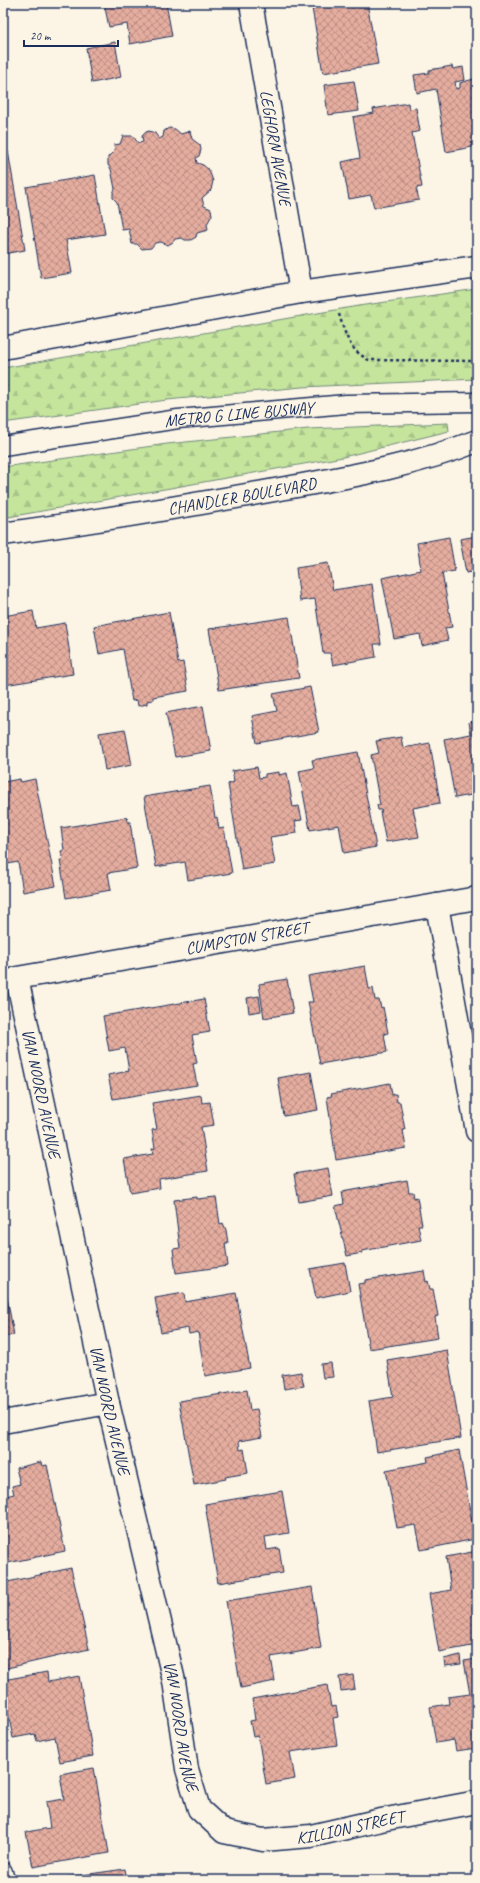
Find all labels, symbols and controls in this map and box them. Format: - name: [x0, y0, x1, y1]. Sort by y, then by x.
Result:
- scale bar: [24, 22, 118, 48]
- text: 20 m: [30, 28, 52, 44]
- street label: LEGHORN AVENUE: [256, 88, 297, 210]
- street label: METRO G LINE BUSWAY: [163, 396, 318, 431]
- street label: CHANDLER BOULEVARD: [166, 472, 319, 519]
- street label: CUMPSTON STREET: [184, 916, 313, 959]
- street label: VAN NOORD AVENUE: [18, 1027, 66, 1162]
- street label: VAN NOORD AVENUE: [85, 1344, 136, 1479]
- street label: VAN NOORD AVENUE: [159, 1659, 204, 1796]
- street label: KILLION STREET: [296, 1805, 409, 1848]

